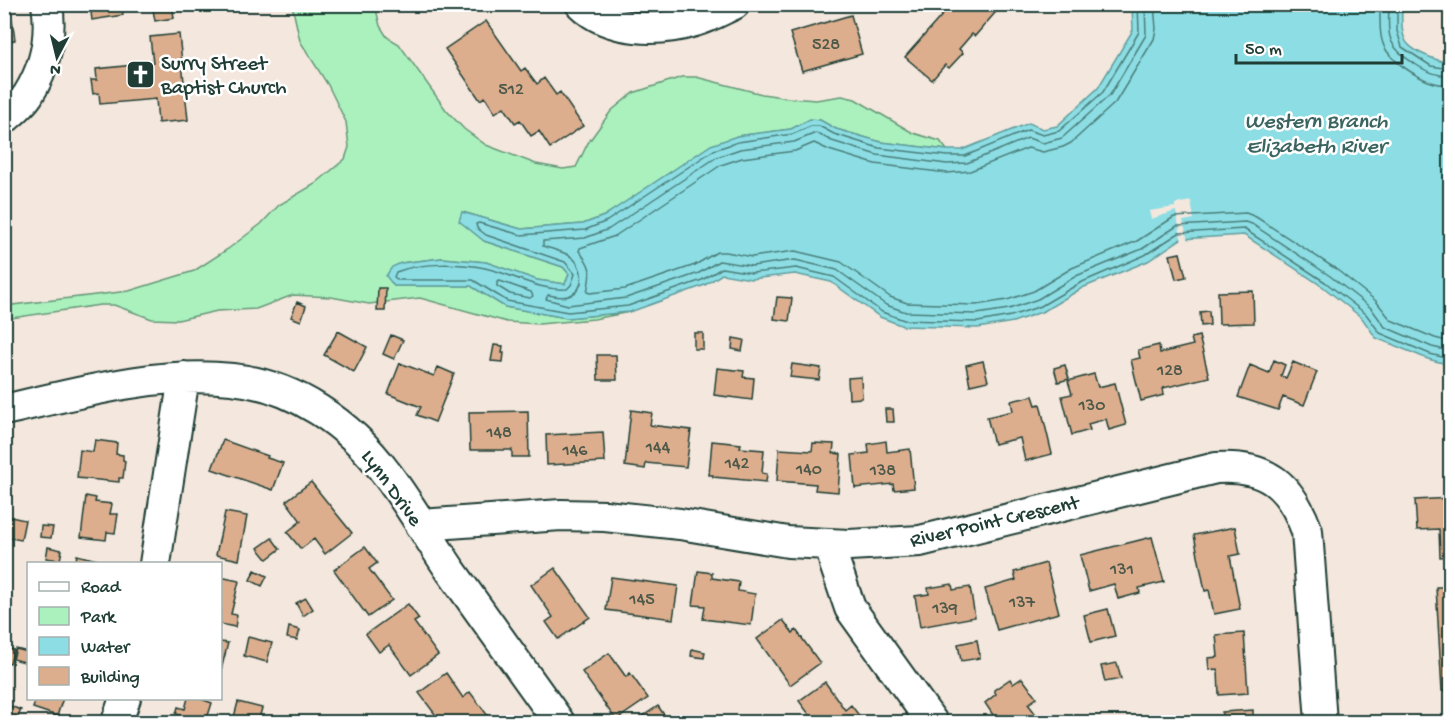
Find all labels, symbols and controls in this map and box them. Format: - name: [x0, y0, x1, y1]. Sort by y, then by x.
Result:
- north arrow: [27, 27, 87, 87]
- scale bar: [1236, 27, 1402, 65]
- house number: 528: [812, 35, 840, 56]
- text: 50 m: [1245, 40, 1282, 61]
- place label: Surry Street Baptist Church: [160, 53, 287, 102]
- text: N: [49, 58, 62, 78]
- church icon: Surry Street Baptist Church: [124, 58, 156, 90]
- house number: 512: [498, 80, 524, 101]
- water label: Western Branch Elizabeth River: [1245, 110, 1390, 161]
- house number: 128: [1156, 361, 1183, 382]
- house number: 130: [1078, 396, 1105, 417]
- house number: 148: [485, 423, 512, 444]
- house number: 144: [645, 438, 671, 459]
- house number: 146: [562, 441, 588, 462]
- street label: Lynn Drive: [354, 446, 427, 533]
- house number: 142: [724, 454, 749, 475]
- house number: 140: [795, 460, 822, 481]
- house number: 138: [869, 461, 896, 482]
- street label: River Point Crescent: [908, 491, 1084, 555]
- house number: 131: [1109, 560, 1134, 581]
- legend: [27, 562, 222, 700]
- text: Road: [81, 578, 122, 599]
- house number: 145: [628, 590, 655, 611]
- house number: 137: [1008, 593, 1036, 614]
- house number: 139: [931, 599, 958, 620]
- text: Park: [80, 608, 117, 629]
- text: Water: [81, 638, 131, 659]
- text: Building: [80, 668, 140, 689]

